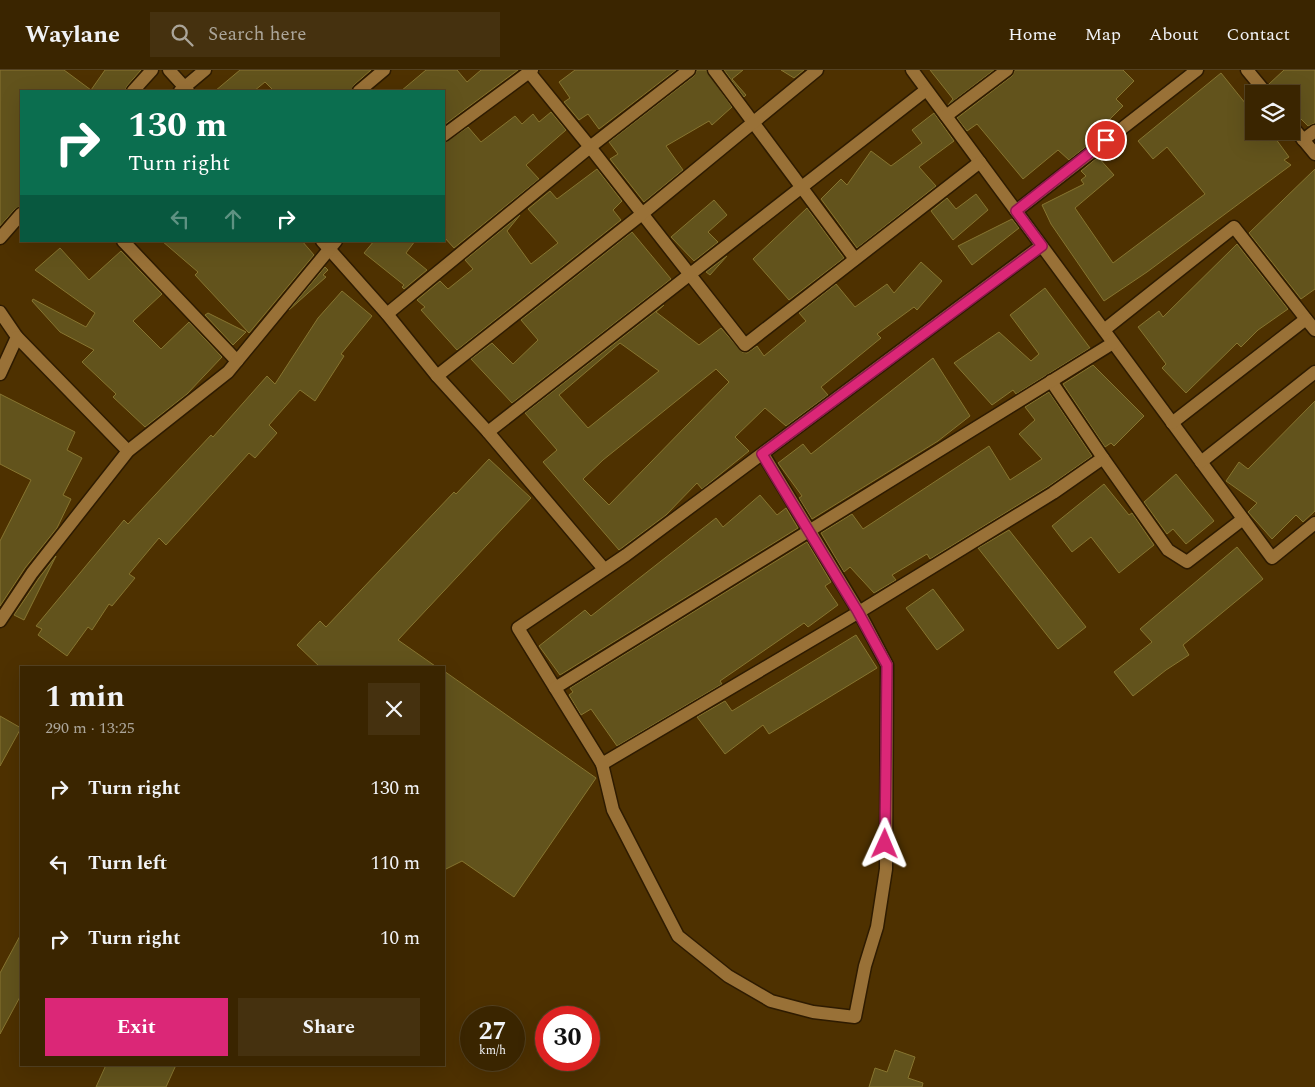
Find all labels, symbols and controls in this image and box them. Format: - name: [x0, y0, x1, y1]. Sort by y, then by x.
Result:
- search box: [150, 12, 500, 57]
- text: Waylane: [25, 17, 120, 53]
- text: Search here: [208, 20, 306, 49]
- icon: search: [168, 21, 196, 49]
- text: Home: [1008, 21, 1057, 48]
- text: Map: [1085, 21, 1121, 48]
- text: About: [1149, 21, 1199, 48]
- text: Contact: [1227, 21, 1290, 48]
- map controls: [1245, 85, 1300, 140]
- button: layers: [1245, 85, 1300, 140]
- text: 130 m: [128, 99, 227, 152]
- icon: right: [45, 110, 110, 175]
- pin: [1085, 119, 1127, 161]
- icon: arrive: [1092, 126, 1120, 154]
- text: Turn right: [128, 147, 230, 180]
- icon: left: [166, 205, 194, 233]
- icon: ahead: [219, 205, 247, 233]
- icon: right: [272, 205, 300, 233]
- text: 1 min: [45, 674, 125, 720]
- button: close: [368, 683, 420, 735]
- text: 290 m · 13:25: [45, 716, 135, 740]
- text: Turn right: [88, 774, 181, 803]
- text: 130 m: [370, 774, 420, 803]
- icon: right: [45, 775, 73, 803]
- position arrow: [858, 817, 910, 869]
- text: Turn left: [88, 849, 167, 878]
- text: 110 m: [370, 849, 420, 878]
- icon: left: [45, 850, 73, 878]
- text: Turn right: [88, 924, 181, 953]
- text: 10 m: [380, 924, 420, 953]
- icon: right: [45, 925, 73, 953]
- button: Exit: [45, 998, 228, 1056]
- button: Share: [238, 998, 420, 1056]
- speed limit sign: 30: [535, 1006, 600, 1071]
- text: 27: [478, 1013, 507, 1051]
- text: km/h: [479, 1041, 506, 1060]

